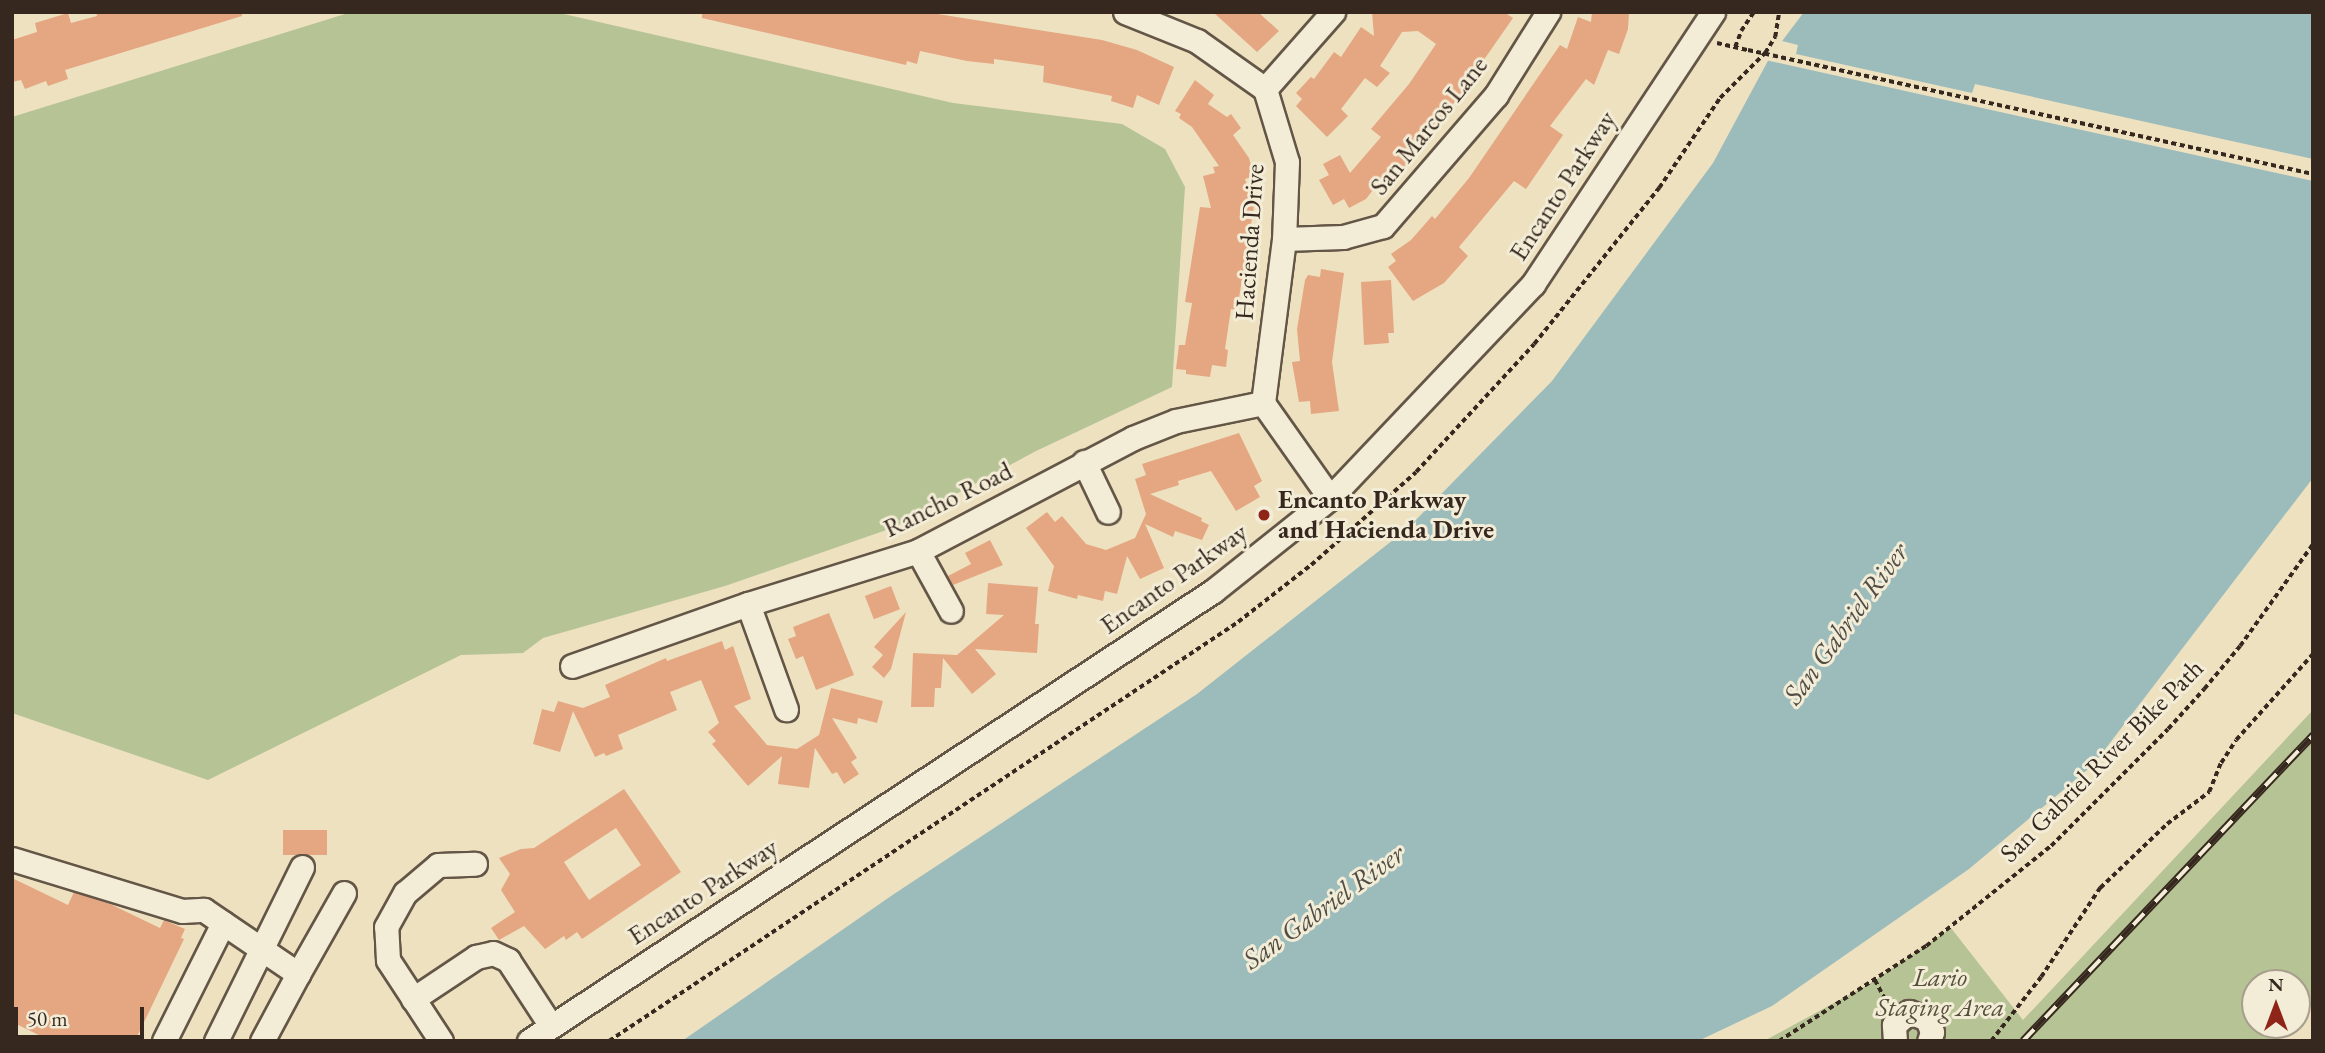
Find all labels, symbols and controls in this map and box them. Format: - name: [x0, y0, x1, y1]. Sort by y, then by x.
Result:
- street label: San Marcos Lane: [1364, 50, 1494, 202]
- street label: Encanto Parkway: [1503, 105, 1623, 267]
- street label: Hacienda Drive: [1229, 163, 1271, 321]
- street label: Rancho Road: [879, 455, 1017, 545]
- place label: Encanto Parkway and Hacienda Drive: [1278, 484, 1494, 546]
- marker: Encanto Parkway and Hacienda Drive: [1256, 507, 1272, 523]
- street label: Encanto Parkway: [1095, 517, 1253, 641]
- water label: San Gabriel River: [1775, 536, 1915, 710]
- street label: San Gabriel River Bike Path: [1994, 653, 2210, 869]
- street label: Encanto Parkway: [622, 832, 784, 952]
- water label: San Gabriel River: [1236, 836, 1410, 976]
- park label: Lario Staging Area: [1876, 962, 2004, 1024]
- north arrow: [2241, 969, 2311, 1039]
- text: N: [2268, 972, 2284, 997]
- scale bar: [18, 993, 147, 1038]
- text: 50 m: [27, 1005, 68, 1032]

